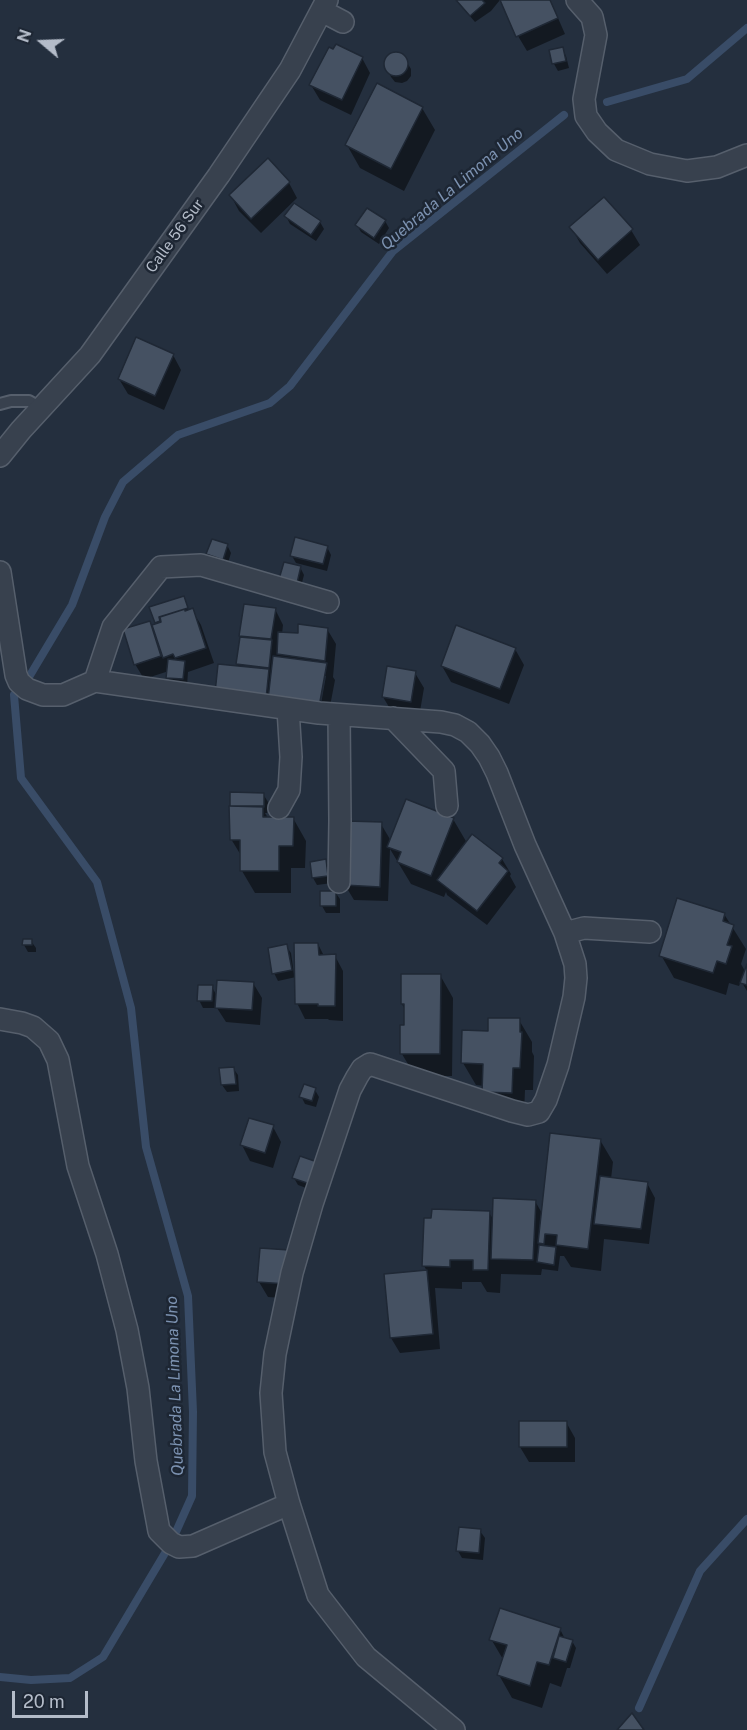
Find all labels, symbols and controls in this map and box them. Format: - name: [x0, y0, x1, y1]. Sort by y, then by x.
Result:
- north arrow: [12, 12, 72, 72]
- text: N: [13, 27, 36, 45]
- water label: Quebrada La Limona Uno: [377, 124, 527, 254]
- street label: Calle 56 Sur: [142, 196, 208, 276]
- water label: Quebrada La Limona Uno: [162, 1296, 188, 1476]
- scale bar: [15, 1679, 92, 1717]
- text: 20 m: [23, 1691, 65, 1712]

